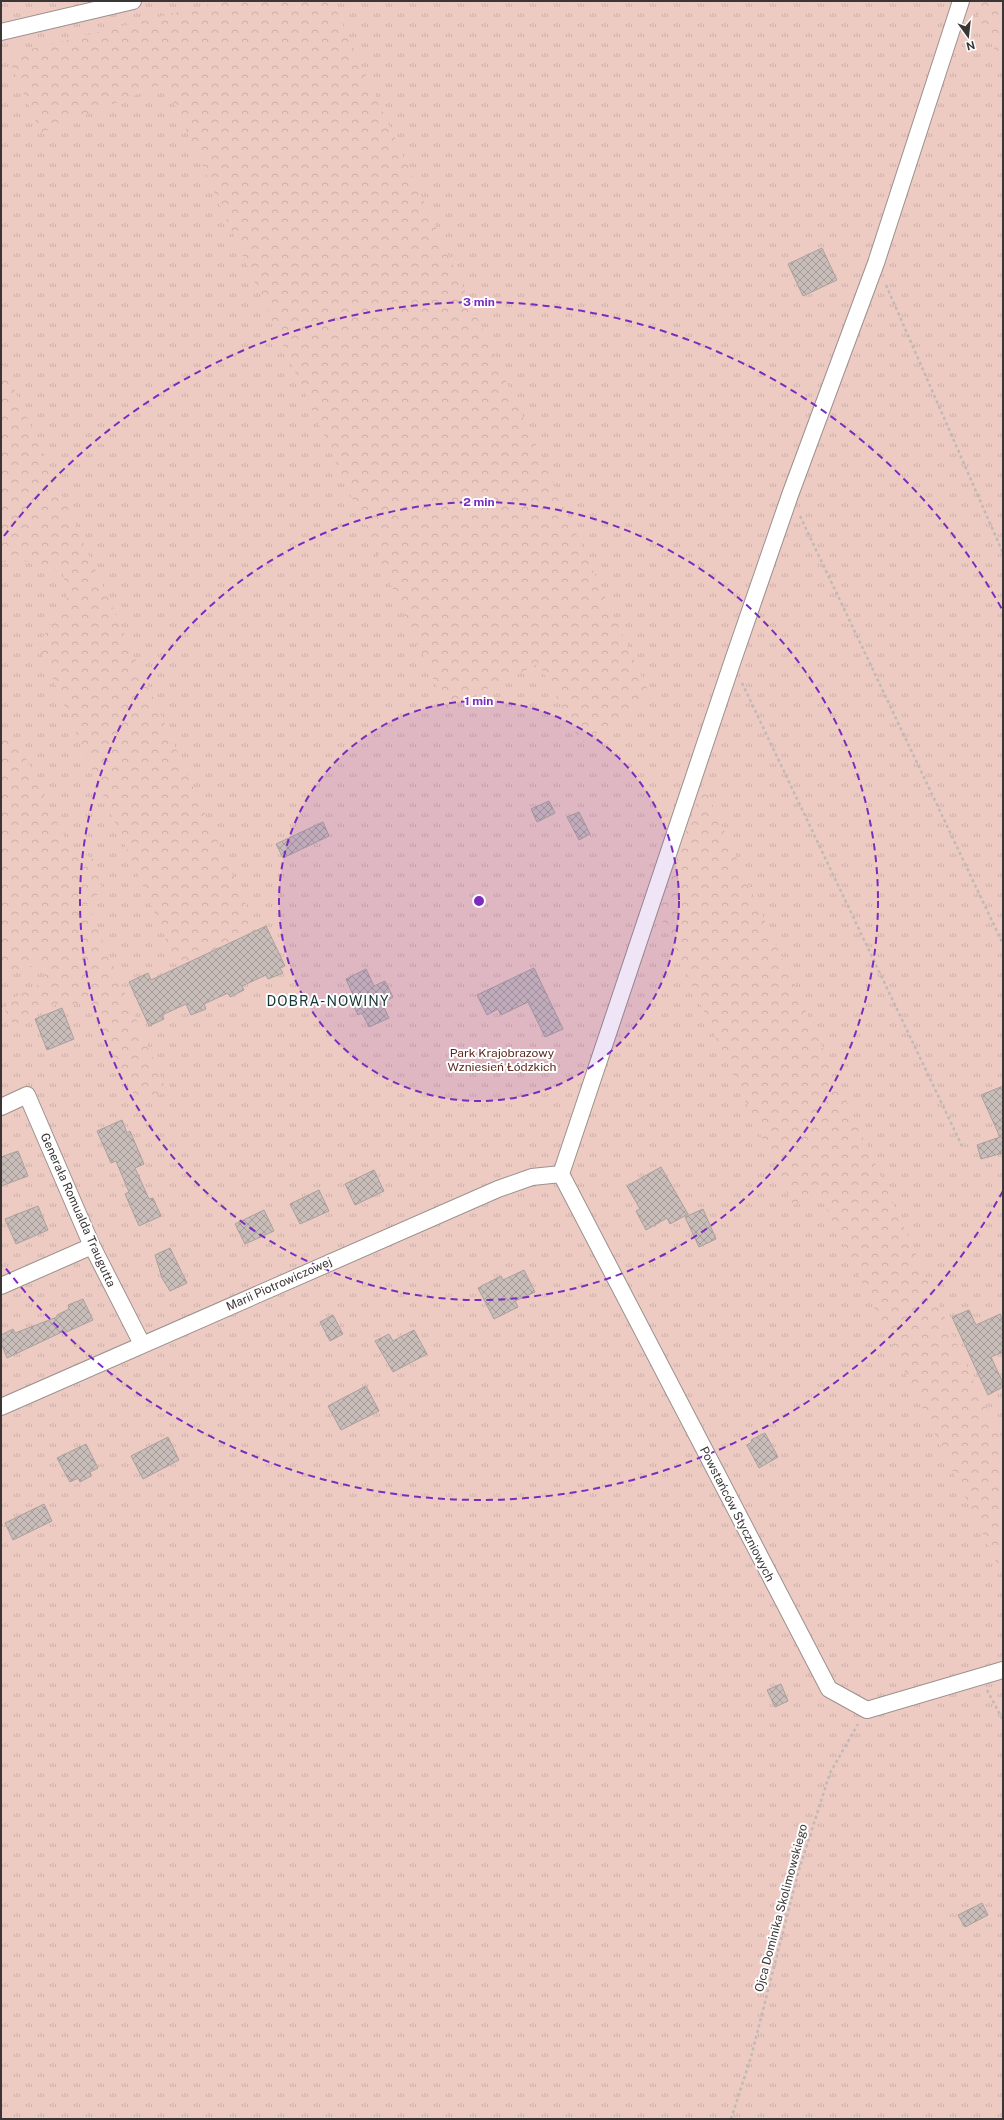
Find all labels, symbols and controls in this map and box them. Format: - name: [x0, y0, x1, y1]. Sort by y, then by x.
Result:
- north arrow: [948, 16, 988, 56]
- text: N: [965, 39, 976, 53]
- text: 3 min: [463, 295, 495, 309]
- text: 2 min: [463, 495, 495, 509]
- text: 1 min: [465, 694, 493, 708]
- centre of rings: [472, 894, 486, 908]
- district label: DOBRA-NOWINY: [267, 993, 389, 1009]
- park label: Park Krajobrazowy Wzniesień Łódzkich: [448, 1046, 557, 1074]
- street label: Generała Romualda Traugutta: [38, 1131, 118, 1289]
- street label: Marii Piotrowiczowej: [224, 1254, 334, 1314]
- street label: Powstańców Styczniowych: [697, 1444, 777, 1584]
- street label: Ojca Dominika Skolimowskiego: [752, 1822, 810, 1994]

